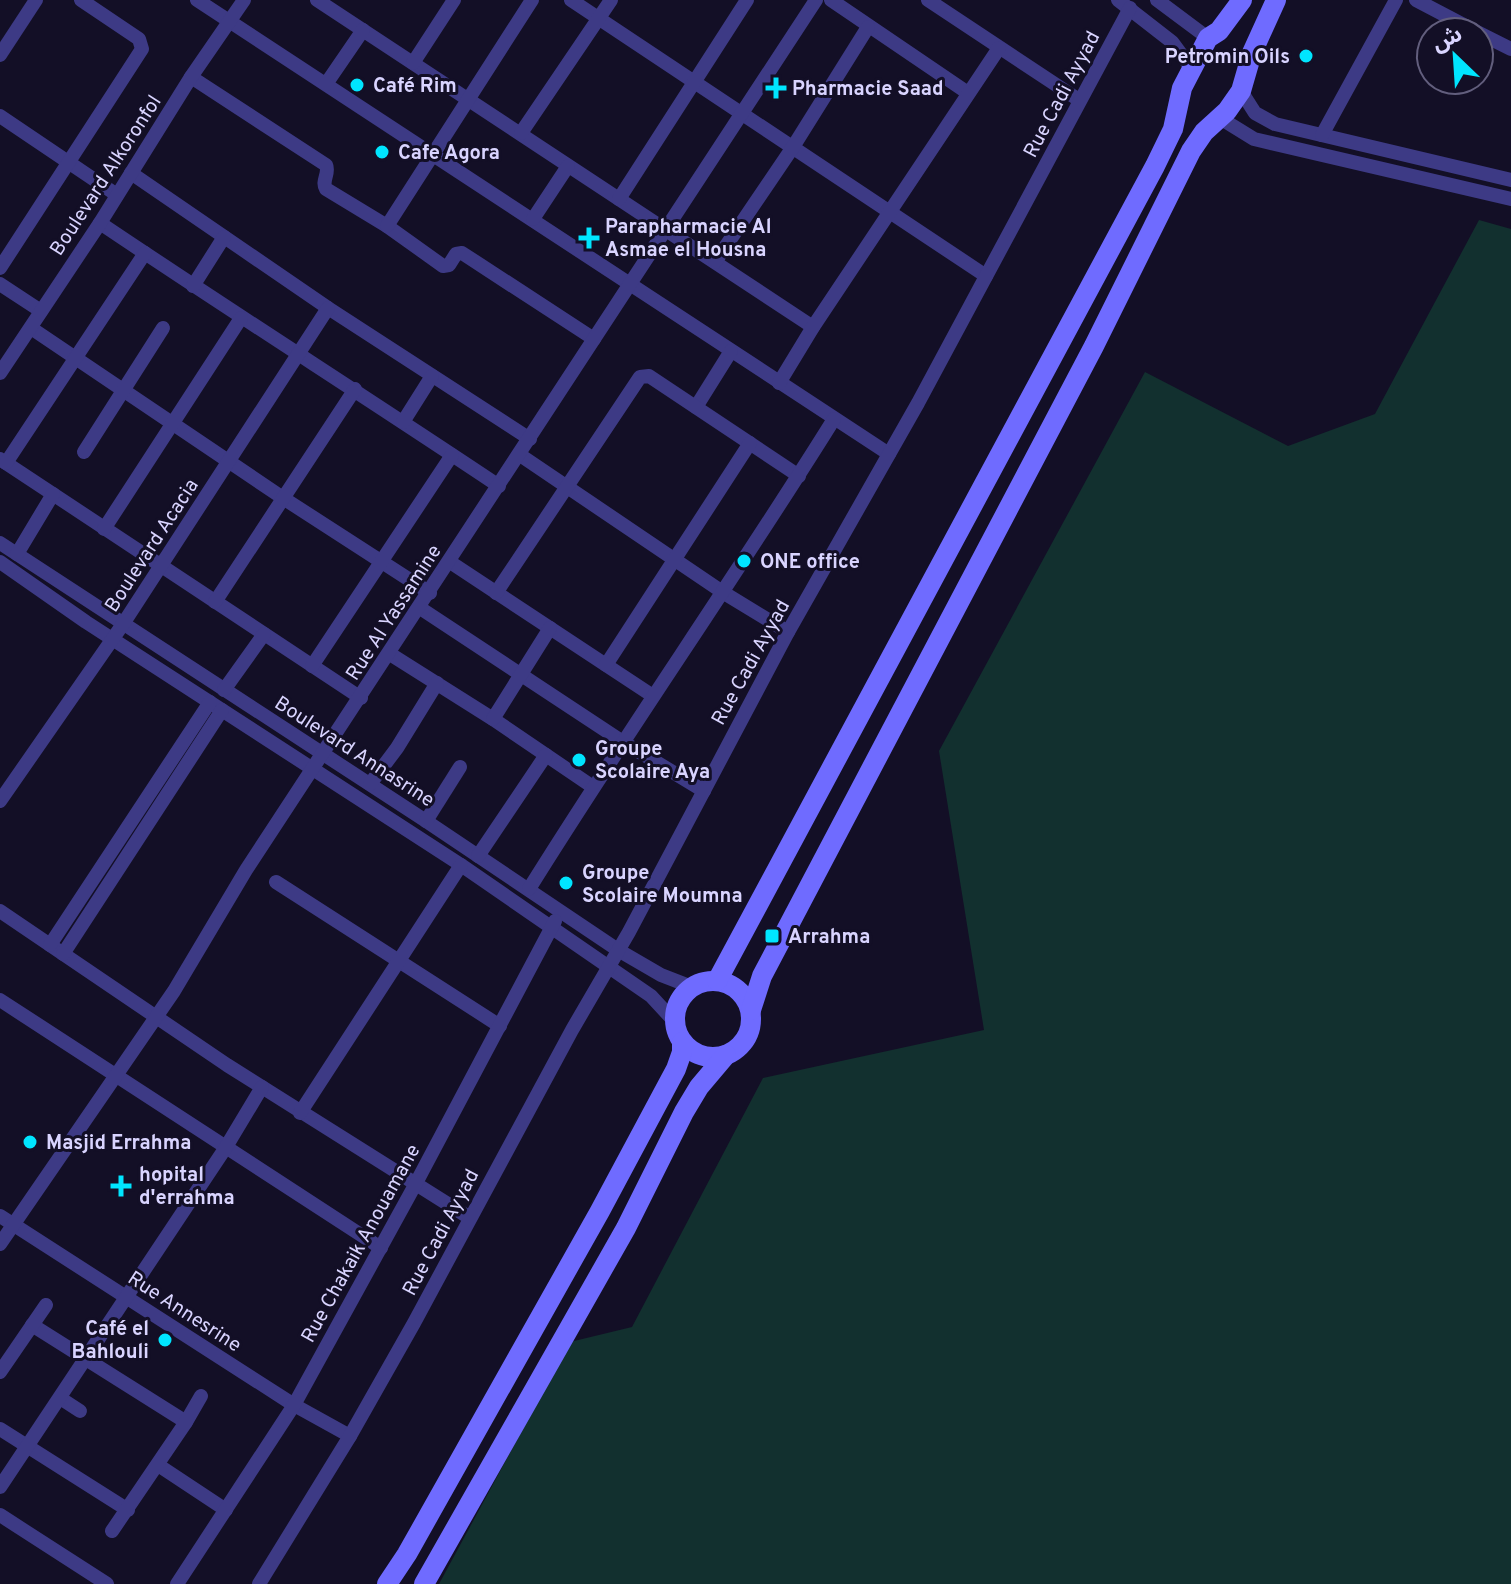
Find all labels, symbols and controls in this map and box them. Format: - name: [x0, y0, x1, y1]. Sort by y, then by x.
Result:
- north arrow: [1415, 16, 1495, 96]
- text: ش: [1428, 22, 1467, 59]
- street label: Rue Cadi Ayyad: [1019, 27, 1107, 163]
- place label: Petromin Oils: [1165, 45, 1290, 71]
- marker: Petromin Oils: [1297, 47, 1315, 65]
- place label: Café Rim: [373, 74, 457, 100]
- marker: Café Rim: [348, 76, 366, 94]
- place label: Pharmacie Saad: [792, 77, 944, 103]
- marker: Pharmacie Saad: [767, 79, 785, 97]
- street label: Boulevard Alkoronfol: [45, 91, 168, 261]
- place label: Cafe Agora: [398, 141, 500, 167]
- marker: Cafe Agora: [373, 143, 391, 161]
- place label: Parapharmacie Al Asmae el Housna: [605, 215, 771, 264]
- marker: Parapharmacie Al Asmae el Housna: [580, 229, 598, 247]
- street label: Boulevard Acacia: [100, 474, 206, 618]
- street label: Rue Al Yassamine: [341, 540, 448, 686]
- place label: ONE office: [760, 550, 860, 576]
- marker: ONE office: [735, 552, 753, 570]
- street label: Rue Cadi Ayyad: [707, 596, 797, 730]
- street label: Boulevard Annasrine: [269, 691, 439, 814]
- place label: Groupe Scolaire Aya: [595, 737, 710, 786]
- marker: Groupe Scolaire Aya: [570, 751, 588, 769]
- place label: Groupe Scolaire Moumna: [582, 861, 743, 910]
- marker: Groupe Scolaire Moumna: [557, 874, 575, 892]
- place label: Arrahma: [788, 925, 870, 951]
- marker: Arrahma: [763, 927, 781, 945]
- place label: Masjid Errahma: [46, 1131, 191, 1157]
- marker: Masjid Errahma: [21, 1133, 39, 1151]
- street label: Rue Chakaik Anouamane: [296, 1140, 427, 1348]
- place label: hopital d'errahma: [139, 1163, 235, 1212]
- street label: Rue Cadi Ayyad: [398, 1165, 486, 1301]
- marker: hopital d'errahma: [110, 1175, 132, 1197]
- street label: Rue Annesrine: [122, 1266, 246, 1359]
- place label: Café el Bahlouli: [72, 1317, 149, 1366]
- marker: Café el Bahlouli: [156, 1331, 174, 1349]

